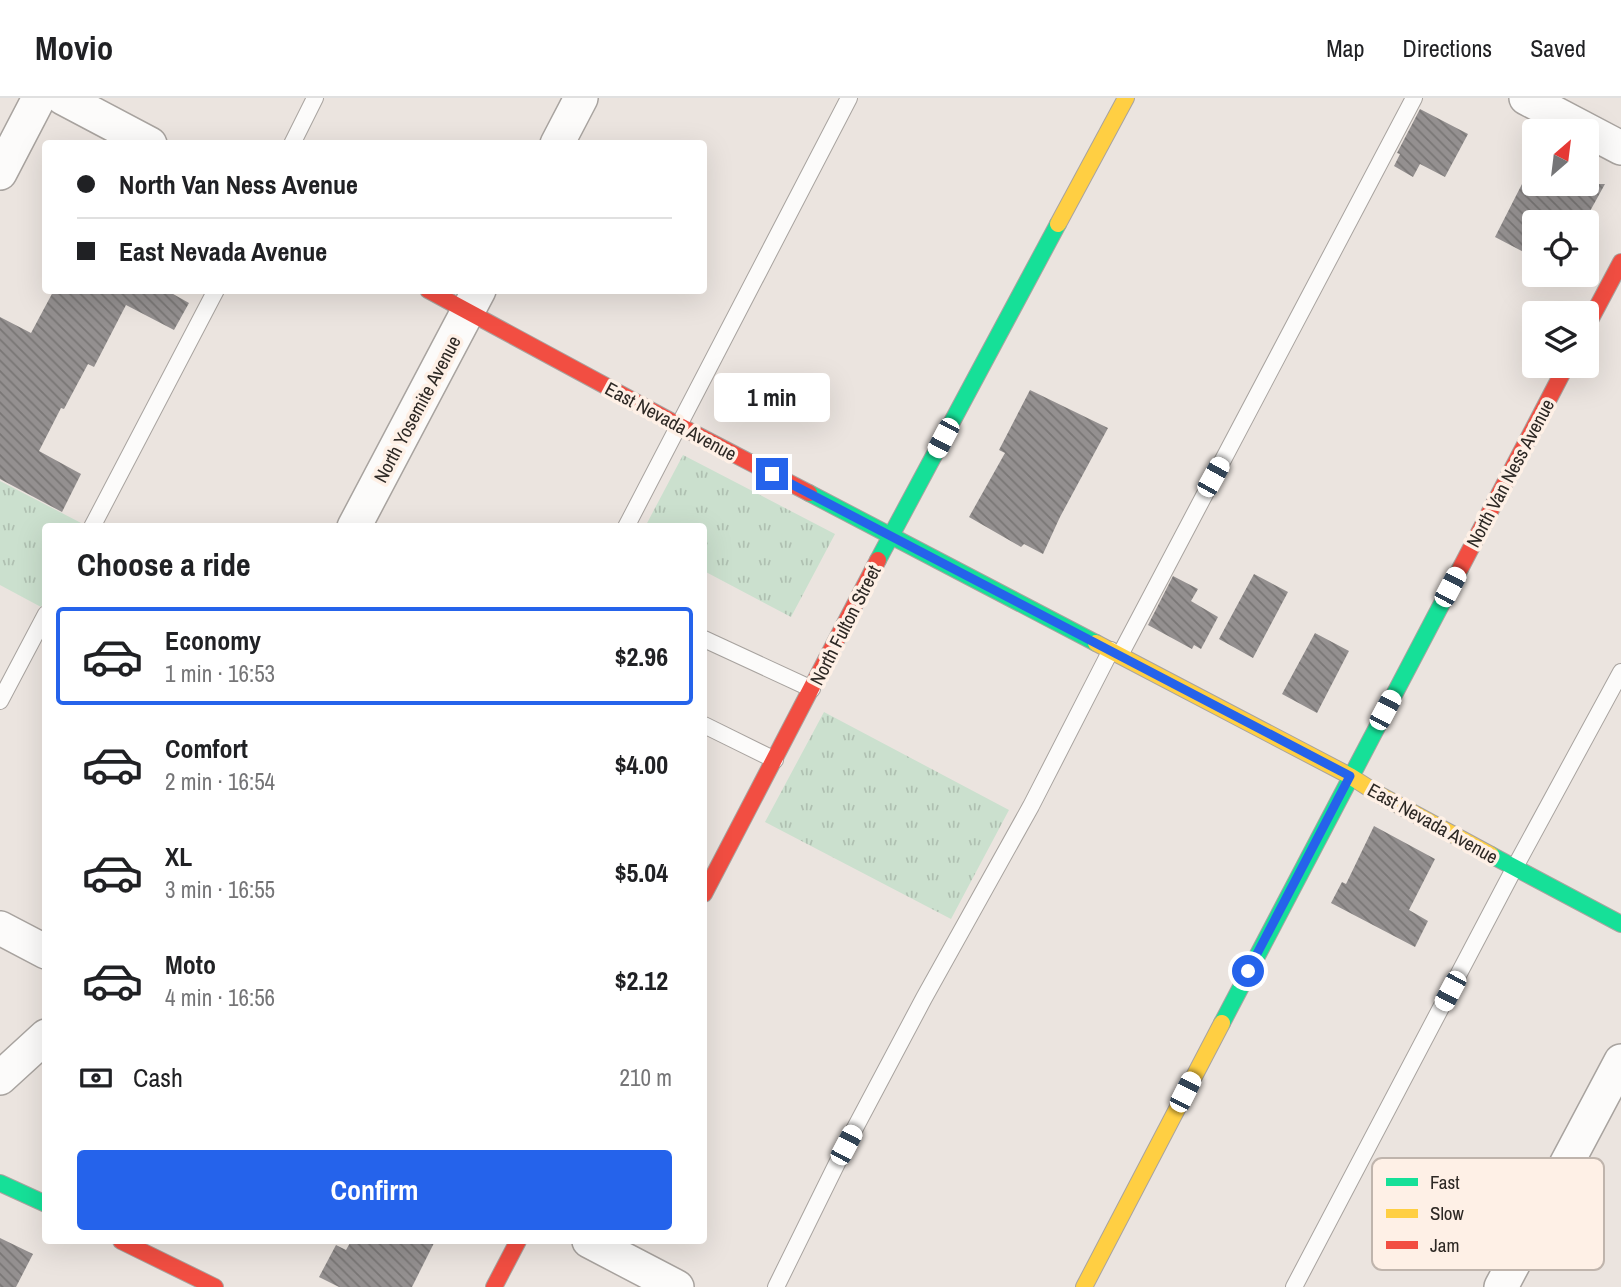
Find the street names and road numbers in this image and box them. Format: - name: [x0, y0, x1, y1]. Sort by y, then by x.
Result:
- street label: North Yosemite Avenue: [367, 331, 467, 487]
- street label: East Nevada Avenue: [601, 375, 741, 467]
- street label: North Van Ness Avenue: [1460, 394, 1560, 552]
- street label: North Fulton Street: [804, 560, 887, 690]
- street label: East Nevada Avenue: [1363, 776, 1503, 870]

